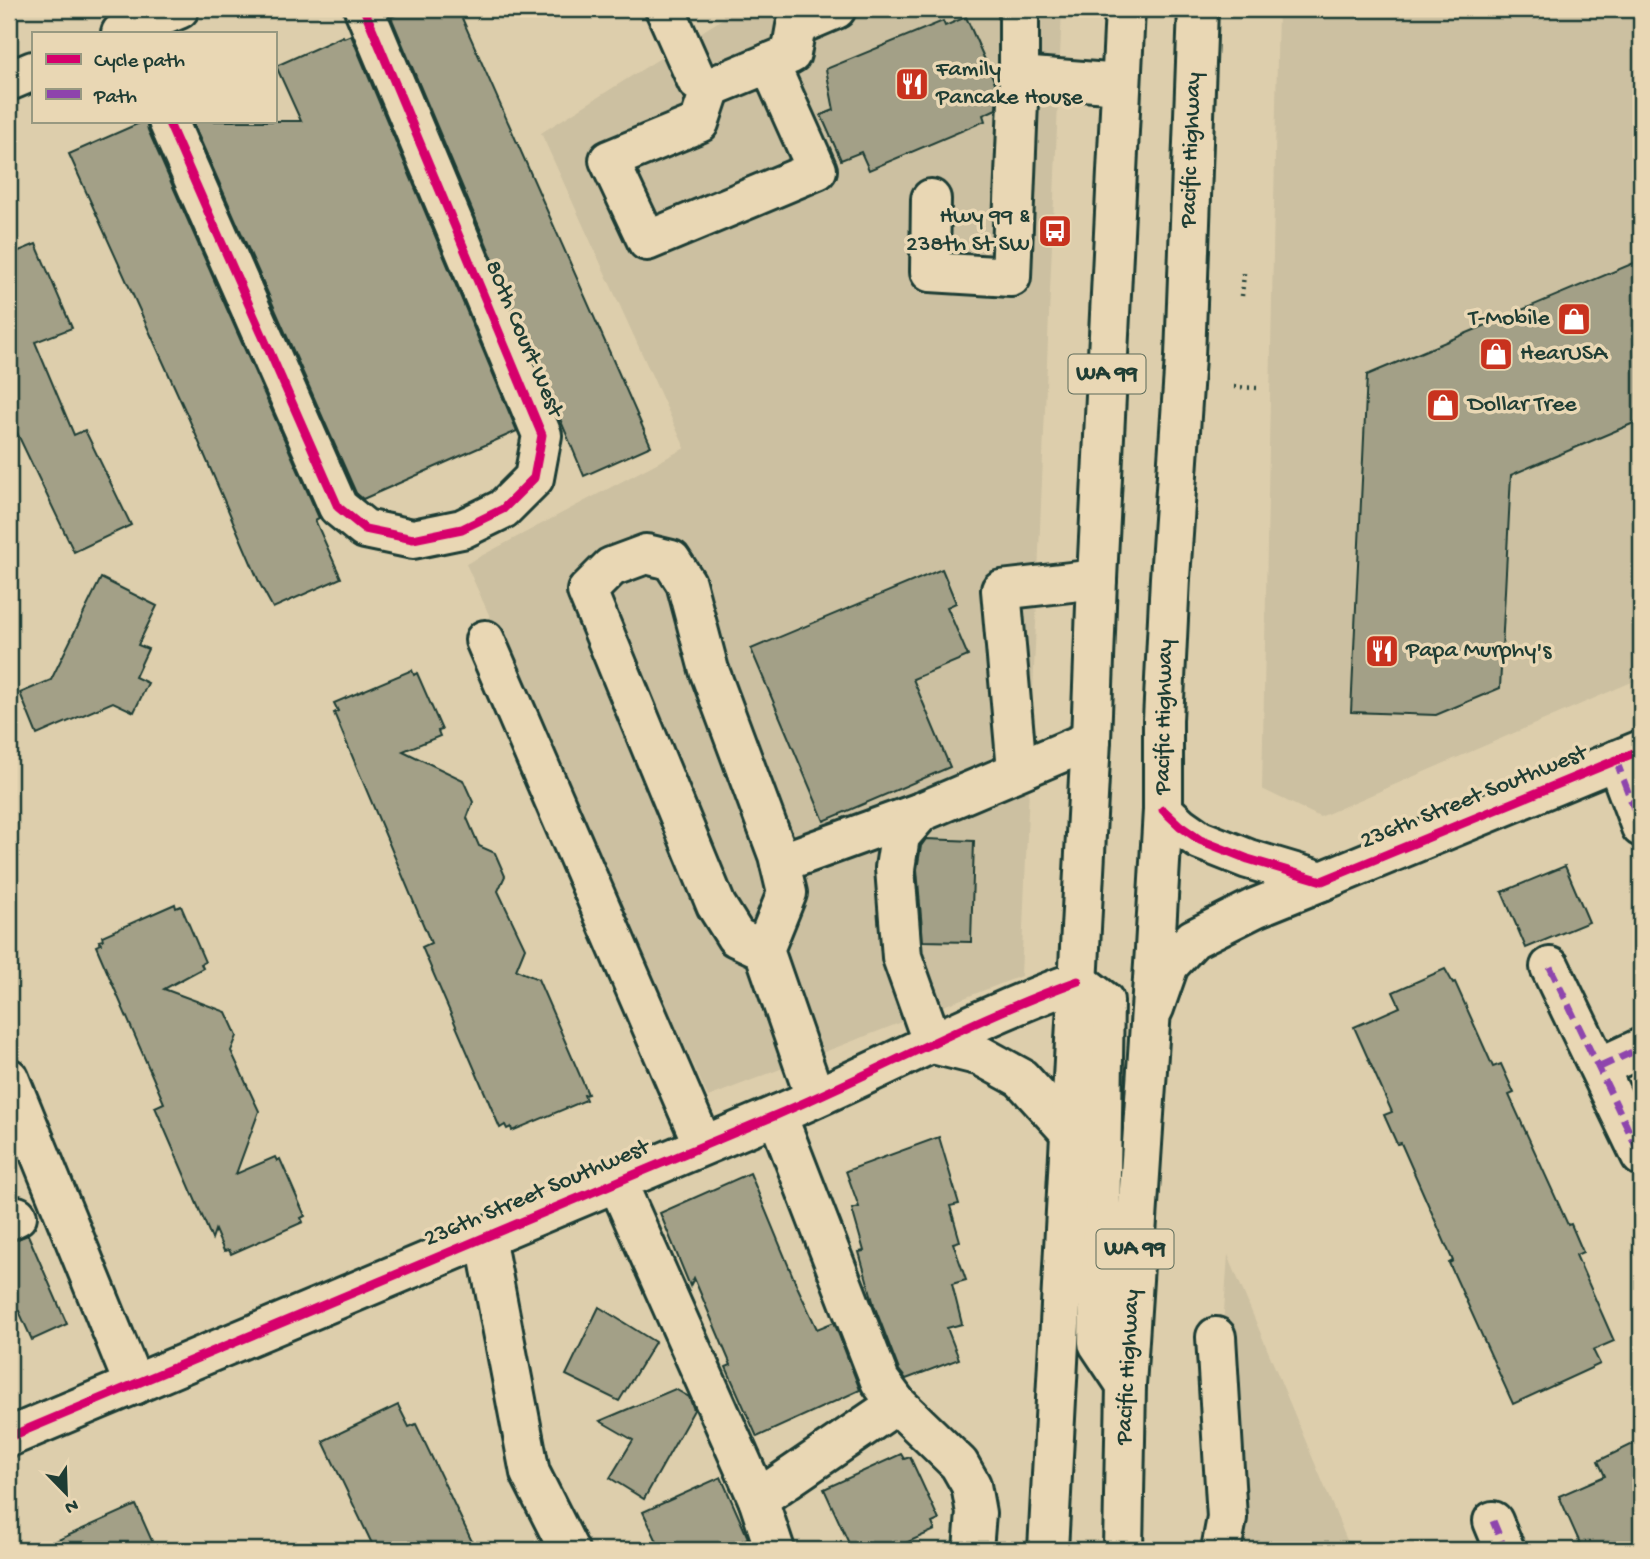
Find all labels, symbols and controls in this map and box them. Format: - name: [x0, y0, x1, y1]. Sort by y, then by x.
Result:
- legend: [32, 32, 276, 122]
- text: Cycle path: [94, 50, 185, 75]
- place label: Family Pancake House: [935, 56, 1083, 113]
- restaurant icon: Family Pancake House: [893, 65, 931, 103]
- street label: Pacific Highway: [1175, 72, 1209, 229]
- text: Path: [93, 86, 137, 111]
- place label: Hwy 99 & 238th St SW: [906, 203, 1030, 260]
- bus stop icon: Hwy 99 & 238th St SW: [1036, 212, 1074, 250]
- street label: 80th Court West: [477, 256, 570, 424]
- shop icon: T-Mobile: [1555, 300, 1593, 338]
- place label: T-Mobile: [1467, 305, 1551, 334]
- shop icon: HearUSA: [1477, 335, 1515, 373]
- place label: HearUSA: [1520, 340, 1609, 369]
- road number: WA 99: [1068, 354, 1146, 394]
- shop icon: Dollar Tree: [1424, 386, 1462, 424]
- place label: Dollar Tree: [1466, 391, 1577, 420]
- restaurant icon: Papa Murphy's: [1363, 632, 1401, 670]
- place label: Papa Murphy's: [1405, 637, 1552, 666]
- street label: Pacific Highway: [1149, 639, 1181, 796]
- street label: 236th Street Southwest: [1357, 738, 1593, 857]
- street label: 236th Street Southwest: [420, 1133, 656, 1255]
- road number: WA 99: [1096, 1230, 1174, 1268]
- street label: Pacific Highway: [1110, 1288, 1148, 1446]
- north arrow: [32, 1458, 102, 1528]
- text: N: [61, 1492, 81, 1518]

